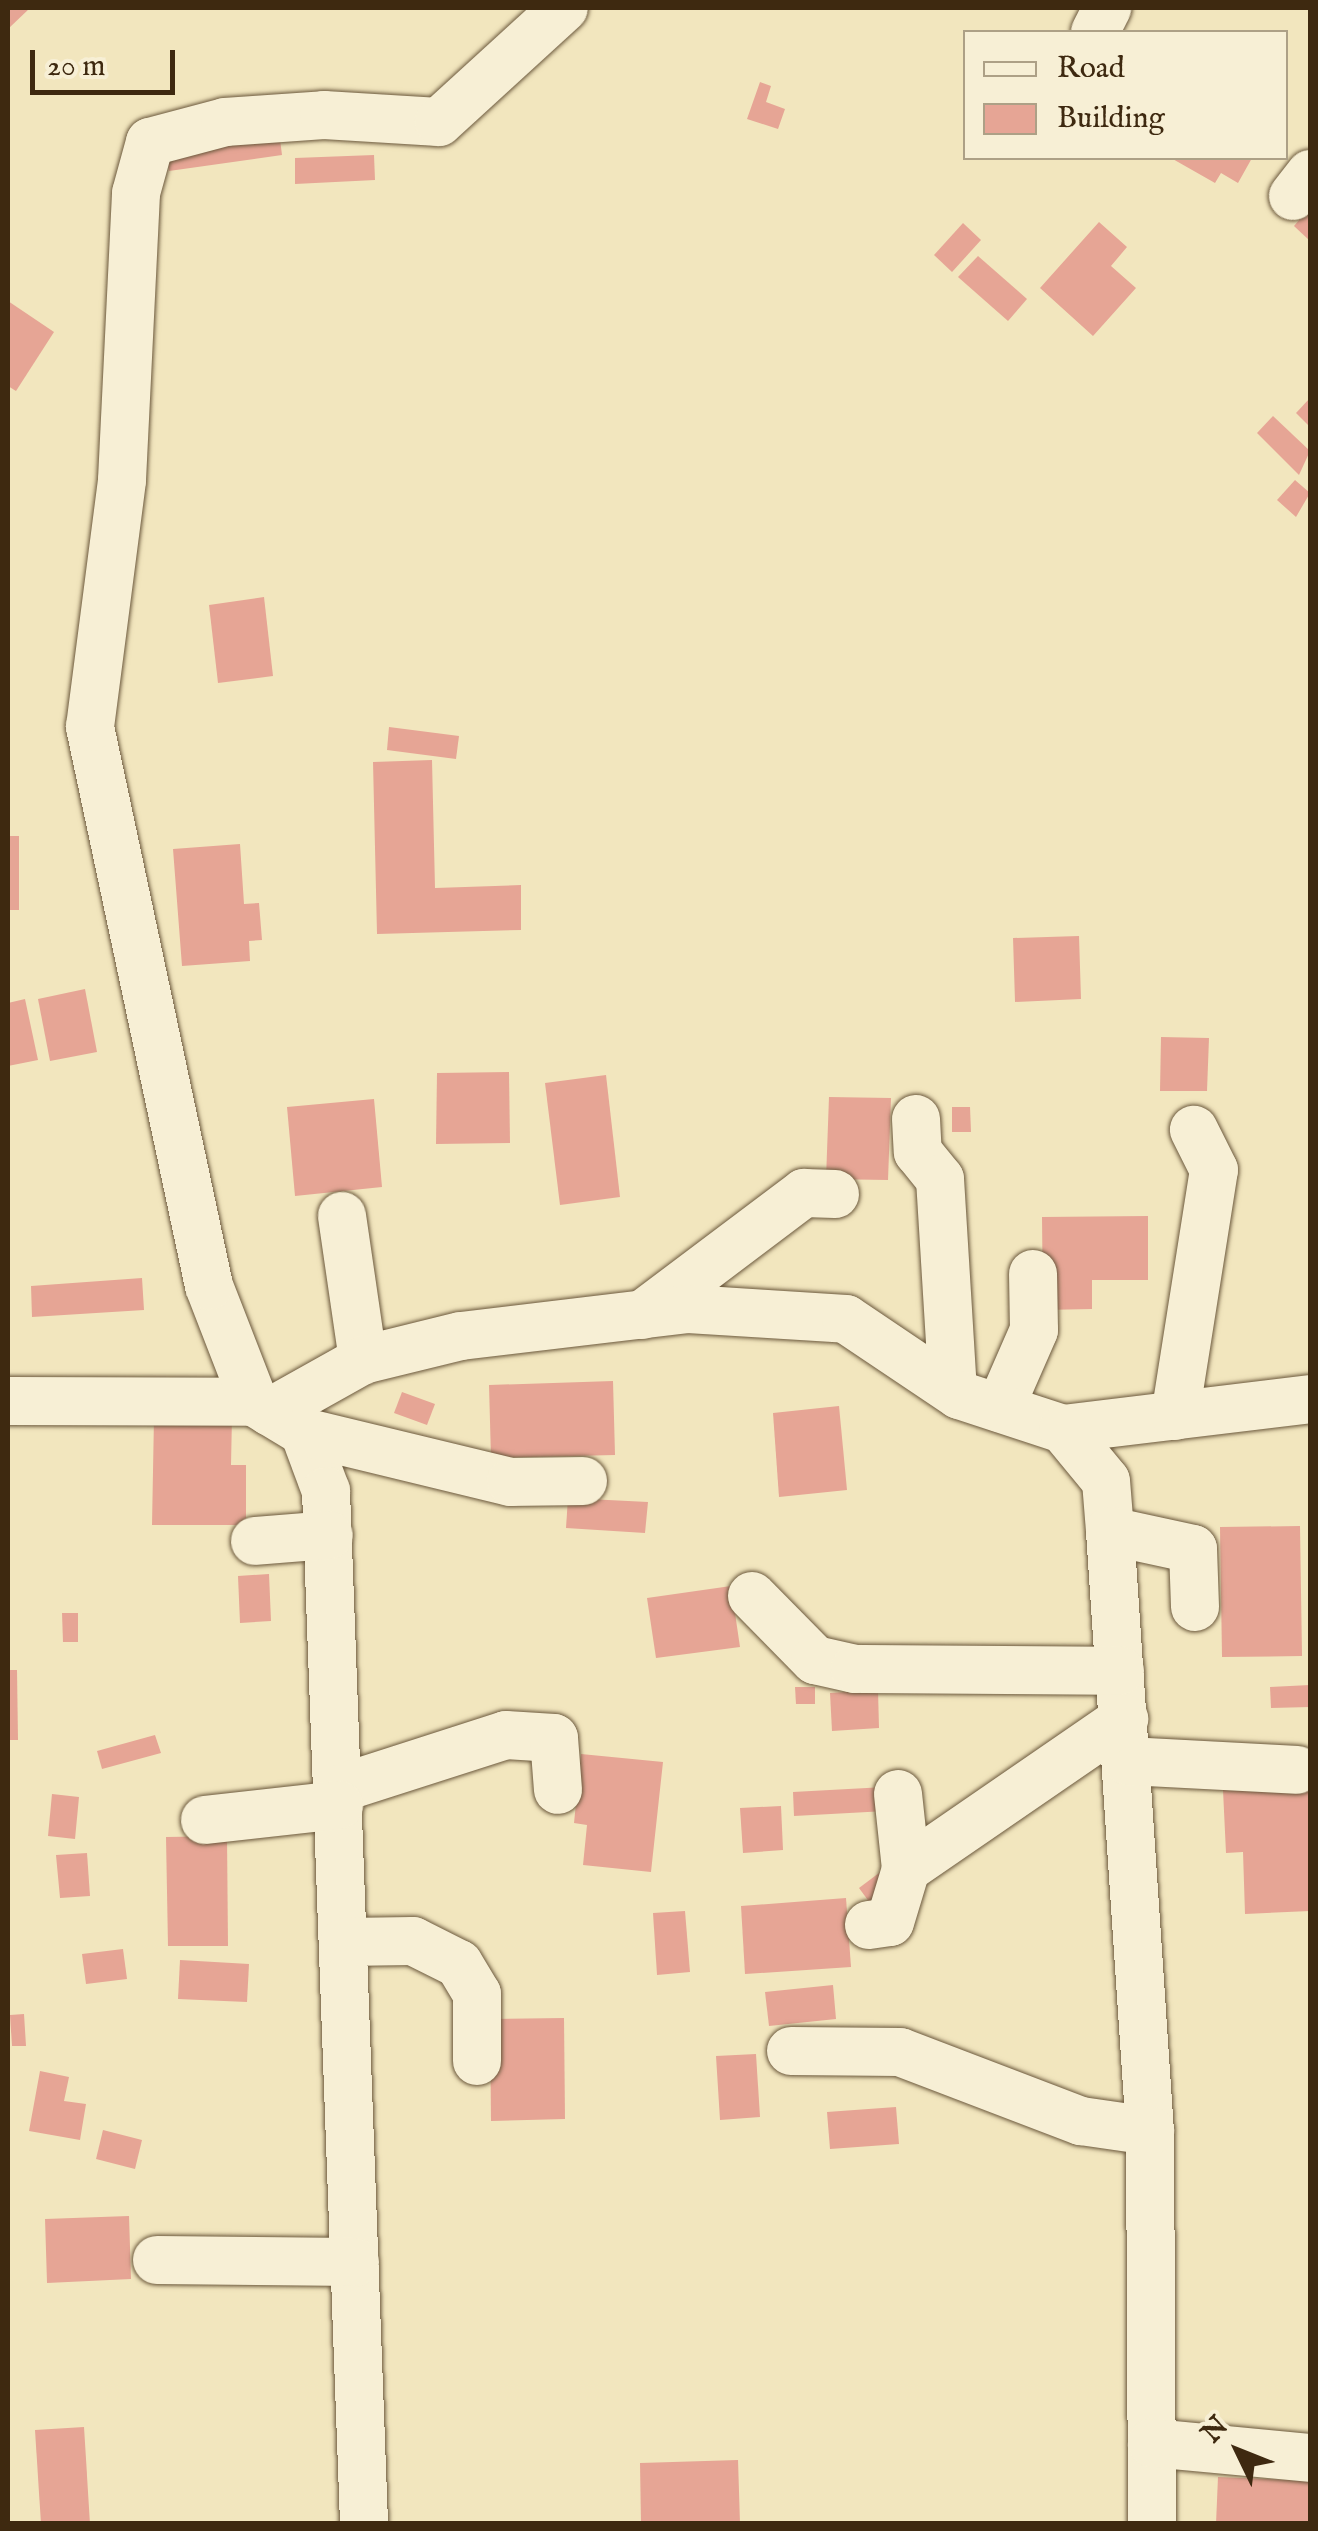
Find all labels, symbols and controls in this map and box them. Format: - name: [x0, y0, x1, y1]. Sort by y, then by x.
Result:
- scale bar: [35, 30, 180, 92]
- legend: [963, 30, 1288, 160]
- text: 20 m: [47, 48, 106, 86]
- text: Road: [1057, 50, 1125, 88]
- text: Building: [1057, 100, 1165, 138]
- north arrow: [1188, 2401, 1288, 2501]
- text: N: [1195, 2409, 1237, 2451]

